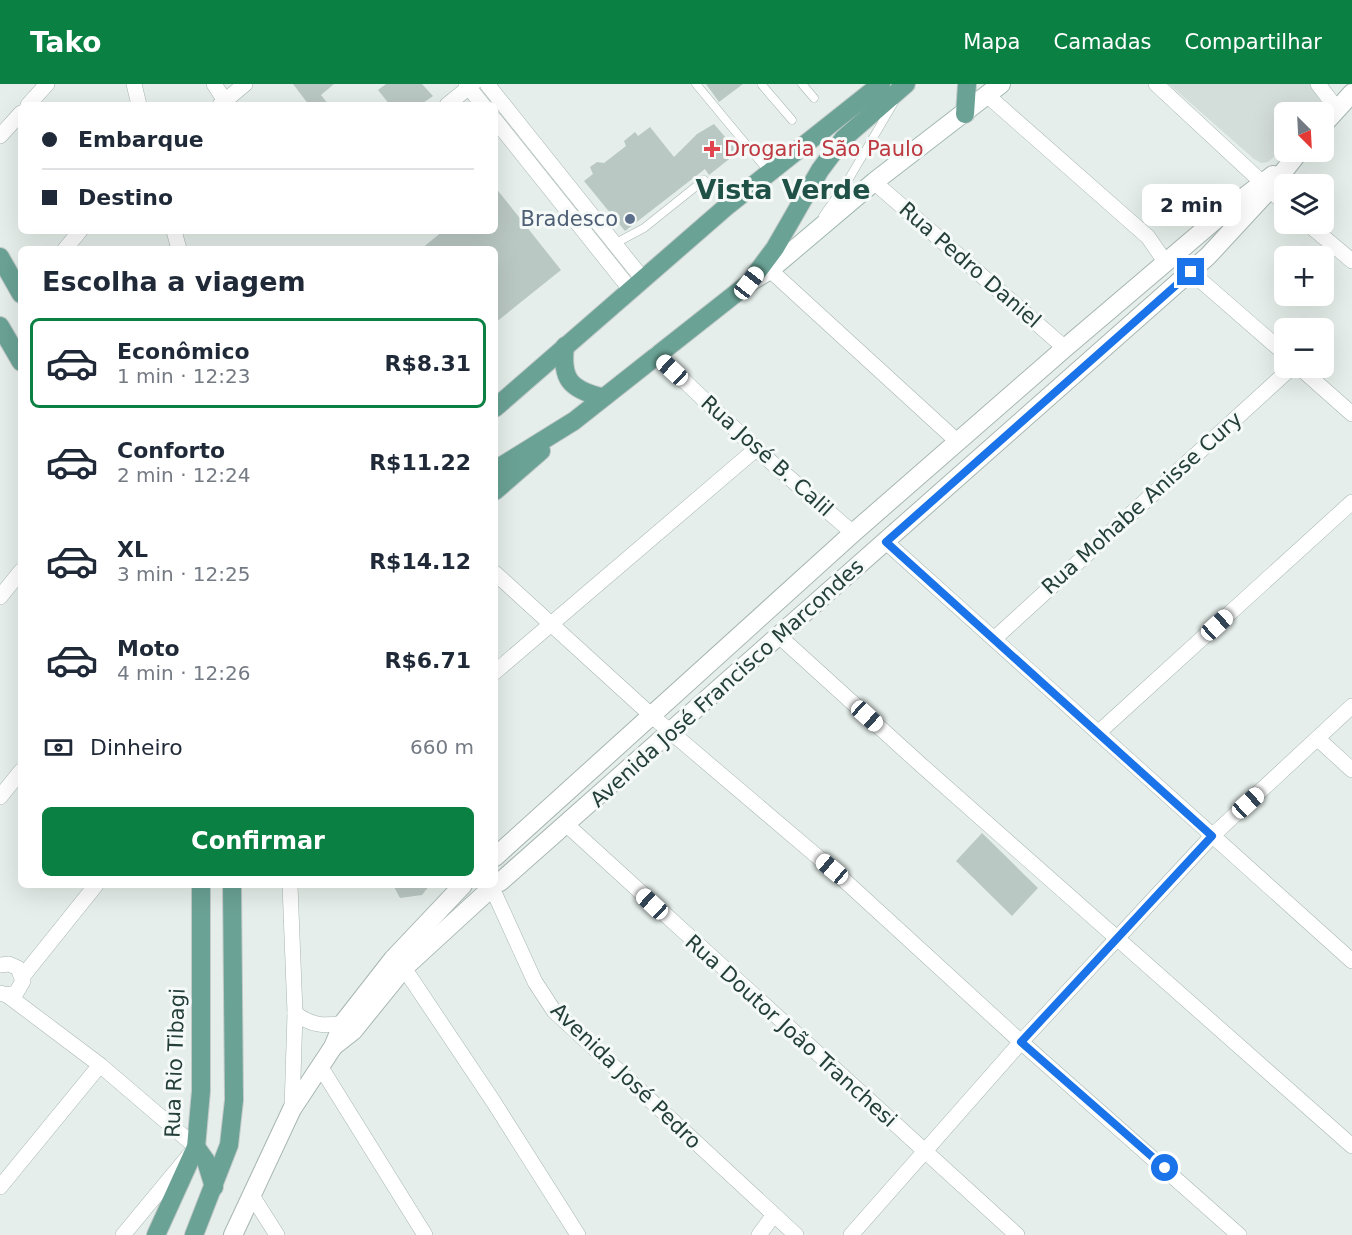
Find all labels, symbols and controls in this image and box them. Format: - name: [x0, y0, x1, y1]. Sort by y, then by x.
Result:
- text: Tako: [30, 26, 102, 59]
- text: Mapa: [963, 30, 1020, 54]
- text: Camadas: [1053, 30, 1151, 54]
- text: Compartilhar: [1184, 30, 1322, 54]
- north arrow: [1274, 102, 1334, 162]
- map controls: [1274, 102, 1334, 378]
- text: Embarque: [78, 127, 204, 152]
- place label: Drogaria São Paulo: [724, 137, 924, 161]
- marker: Drogaria São Paulo: [705, 142, 719, 156]
- district label: Vista Verde: [696, 174, 870, 205]
- button: layers: [1274, 174, 1334, 234]
- text: Destino: [78, 185, 173, 210]
- callout: 2 min: [1142, 185, 1240, 227]
- text: 2 min: [1160, 193, 1223, 217]
- street label: Rua Pedro Daniel: [894, 197, 1046, 333]
- place label: Bradesco: [521, 207, 618, 231]
- marker: Bradesco: [623, 212, 637, 226]
- button: +: [1274, 246, 1334, 306]
- route end: [1177, 258, 1204, 285]
- car: [731, 263, 767, 303]
- text: Escolha a viagem: [42, 266, 306, 297]
- button: −: [1274, 318, 1334, 378]
- icon: car: [45, 336, 99, 390]
- text: Econômico: [117, 339, 250, 364]
- text: R$8.31: [384, 351, 471, 376]
- car: [653, 351, 691, 389]
- text: 1 min · 12:23: [117, 364, 251, 388]
- street label: Rua José B. Calil: [696, 391, 838, 521]
- street label: Rua Mohabe Anisse Cury: [1037, 407, 1247, 599]
- icon: car: [45, 435, 99, 489]
- text: Conforto: [117, 438, 225, 463]
- text: R$11.22: [369, 450, 471, 475]
- text: 2 min · 12:24: [117, 463, 251, 487]
- icon: car: [45, 534, 99, 588]
- text: XL: [117, 537, 148, 562]
- text: R$14.12: [369, 549, 471, 574]
- street label: Avenida José Francisco Marcondes: [586, 554, 868, 812]
- text: 3 min · 12:25: [117, 562, 251, 586]
- car: [1198, 606, 1236, 644]
- icon: car: [45, 633, 99, 687]
- text: Moto: [117, 636, 180, 661]
- text: R$6.71: [384, 648, 471, 673]
- text: 4 min · 12:26: [117, 661, 251, 685]
- car: [848, 697, 886, 735]
- icon: cash: [42, 731, 75, 764]
- text: Dinheiro: [90, 735, 183, 760]
- text: 660 m: [410, 735, 474, 759]
- car: [1229, 784, 1267, 822]
- button: Confirmar: [42, 807, 474, 876]
- car: [812, 851, 852, 887]
- car: [633, 885, 671, 923]
- street label: Rua Doutor João Tranchesi: [681, 930, 901, 1132]
- street label: Rua Rio Tibagi: [160, 988, 190, 1138]
- street label: Avenida José Pedro: [546, 998, 706, 1154]
- route start: [1151, 1154, 1178, 1181]

